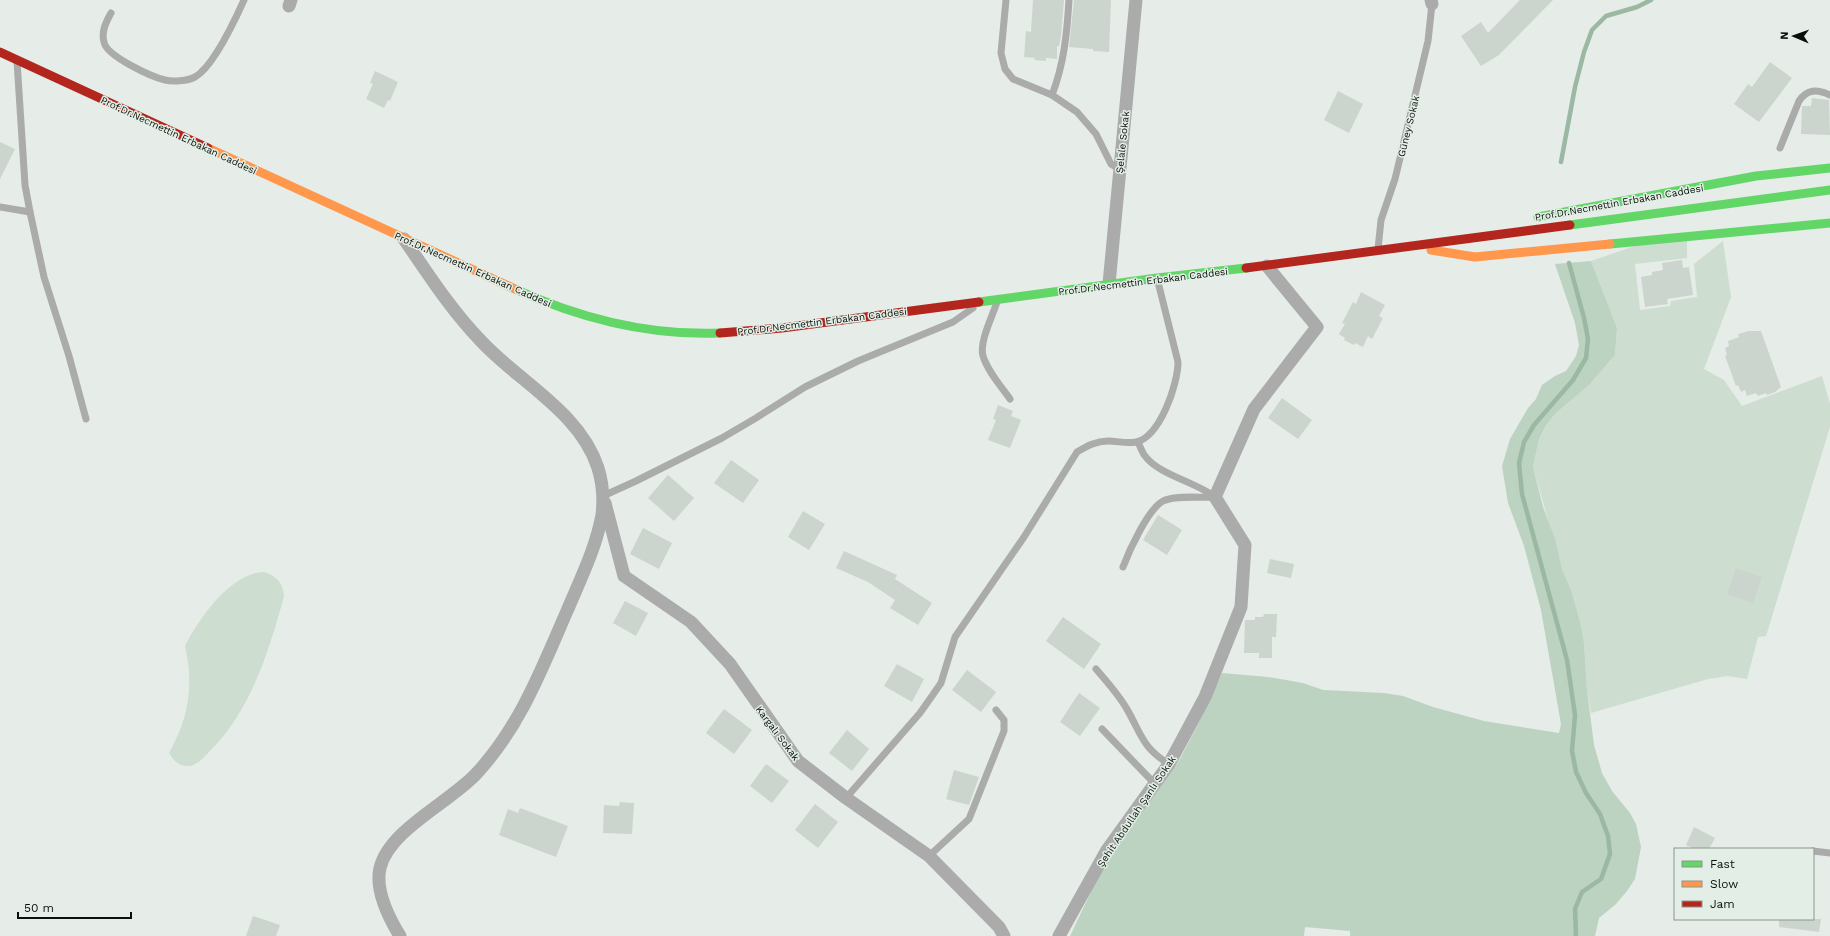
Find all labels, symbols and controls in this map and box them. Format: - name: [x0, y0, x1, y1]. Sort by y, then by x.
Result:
- north arrow: [1774, 16, 1814, 56]
- text: N: [1778, 31, 1791, 40]
- street label: Prof.Dr.Necmettin Erbakan Caddesi: [99, 94, 258, 177]
- street label: Güney Sokak: [1396, 94, 1421, 158]
- street label: Şelale Sokak: [1114, 110, 1131, 174]
- street label: Prof.Dr.Necmettin Erbakan Caddesi: [1534, 182, 1704, 223]
- street label: Prof.Dr.Necmettin Erbakan Caddesi: [393, 230, 553, 309]
- street label: Prof.Dr.Necmettin Erbakan Caddesi: [1058, 266, 1228, 297]
- street label: Prof.Dr.Necmettin Erbakan Caddesi: [737, 306, 907, 337]
- street label: Kargalı Sokak: [754, 704, 802, 763]
- street label: Şehit Abdullah Şanlı Sokak: [1095, 753, 1178, 869]
- legend: [1674, 848, 1814, 920]
- text: Fast: [1710, 857, 1735, 871]
- text: Slow: [1710, 877, 1738, 891]
- scale bar: [18, 894, 131, 920]
- text: Jam: [1710, 897, 1735, 911]
- text: 50 m: [24, 901, 54, 915]

